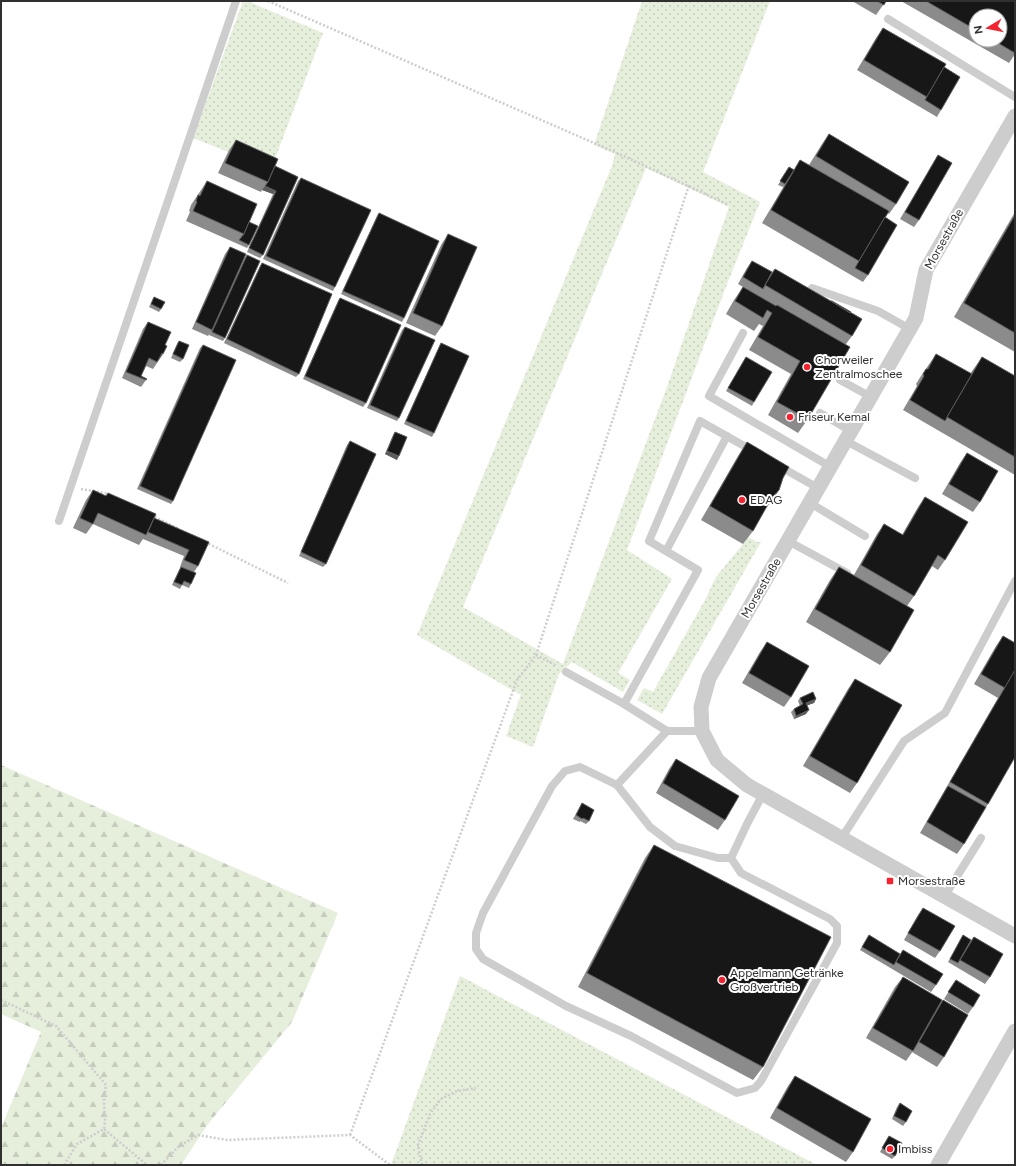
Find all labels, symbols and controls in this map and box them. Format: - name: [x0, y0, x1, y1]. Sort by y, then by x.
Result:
- north arrow: [968, 8, 1008, 48]
- text: N: [972, 24, 986, 35]
- street label: Morsestraße: [922, 206, 967, 272]
- place label: Chorweiler Zentralmoschee: [815, 353, 903, 381]
- marker: Chorweiler Zentralmoschee: [802, 362, 812, 372]
- place label: Friseur Kemal: [798, 410, 870, 424]
- marker: Friseur Kemal: [785, 412, 795, 422]
- place label: EDAG: [750, 493, 782, 507]
- marker: EDAG: [737, 495, 747, 505]
- street label: Morsestraße: [738, 555, 784, 620]
- place label: Morsestraße: [898, 874, 965, 888]
- marker: Morsestraße: [885, 876, 895, 886]
- place label: Appelmann Getränke Großvertrieb: [730, 966, 844, 994]
- marker: Appelmann Getränke Großvertrieb: [717, 975, 727, 985]
- place label: Imbiss: [898, 1142, 933, 1156]
- marker: Imbiss: [885, 1144, 895, 1154]

